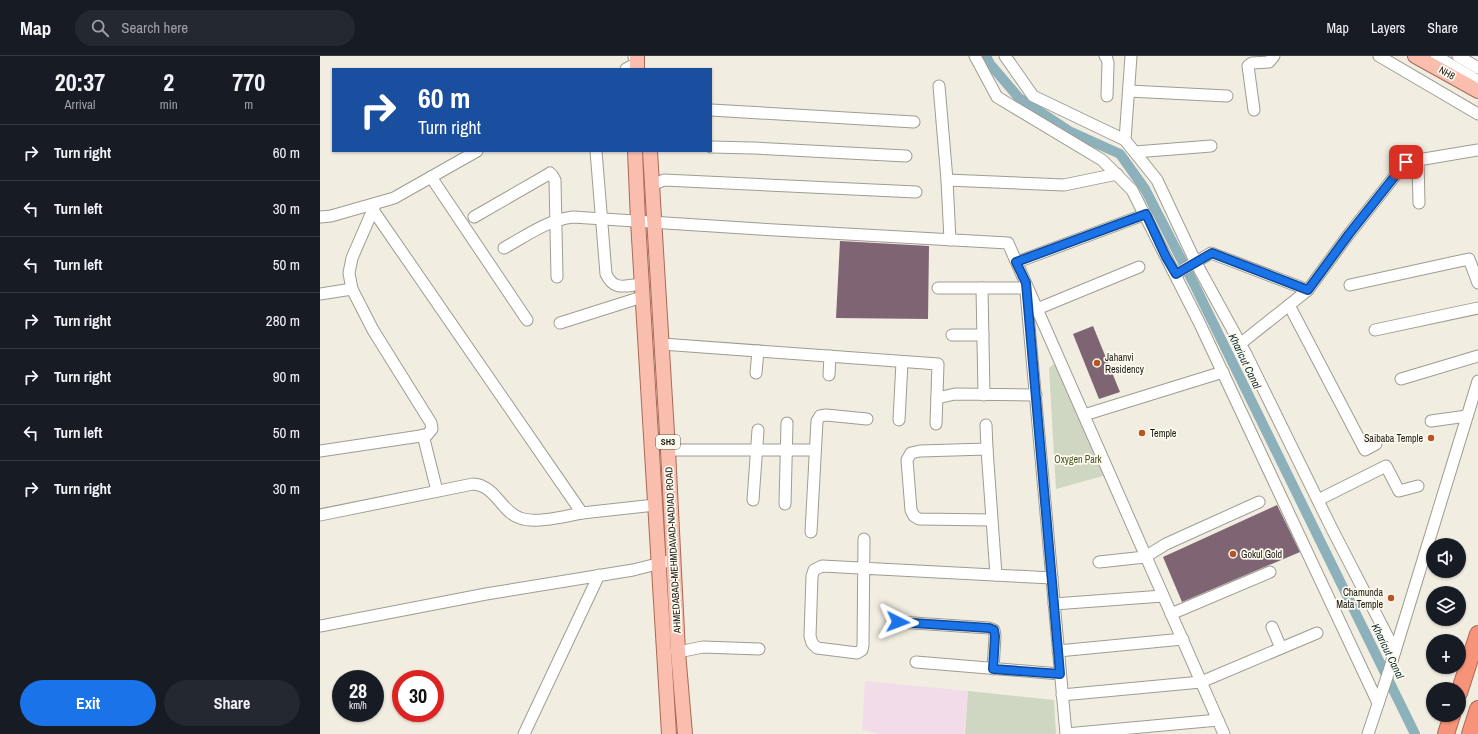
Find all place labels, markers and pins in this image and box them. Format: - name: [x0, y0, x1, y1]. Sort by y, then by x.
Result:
- pin: [1389, 145, 1423, 179]
- place label: Jahanvi Residency: [1105, 351, 1145, 376]
- marker: Jahanvi Residency: [1092, 358, 1102, 368]
- place label: Temple: [1150, 427, 1177, 440]
- marker: Temple: [1137, 428, 1147, 438]
- place label: Saibaba Temple: [1364, 432, 1423, 445]
- marker: Saibaba Temple: [1426, 433, 1436, 443]
- place label: Gokul Gold: [1241, 548, 1282, 561]
- marker: Gokul Gold: [1228, 549, 1238, 559]
- place label: Chamunda Mata Temple: [1336, 586, 1383, 611]
- marker: Chamunda Mata Temple: [1386, 593, 1396, 603]

